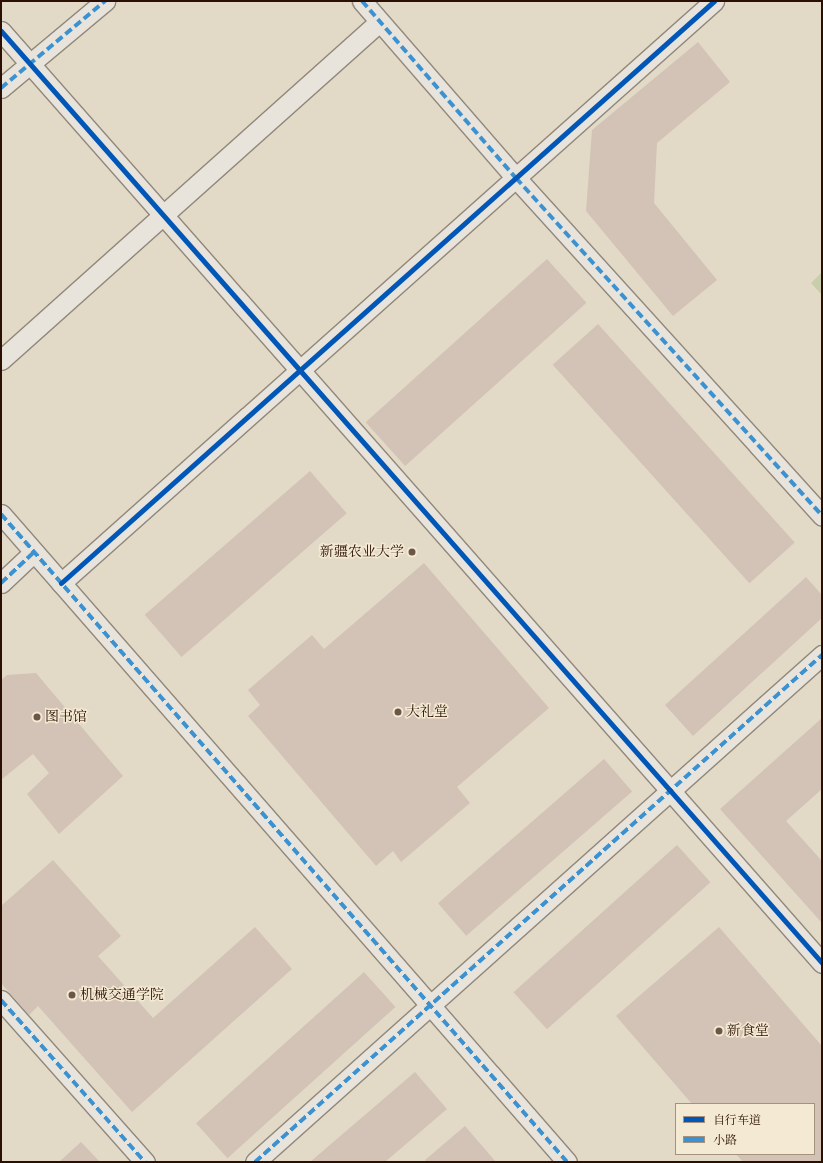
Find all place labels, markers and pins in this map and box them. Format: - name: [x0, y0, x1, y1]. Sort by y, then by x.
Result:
- place label: 新疆农业大学: [320, 544, 404, 560]
- marker: 新疆农业大学: [407, 547, 417, 557]
- place label: 大礼堂: [406, 704, 448, 720]
- marker: 大礼堂: [393, 707, 403, 717]
- place label: 图书馆: [45, 709, 87, 725]
- marker: 图书馆: [32, 712, 42, 722]
- place label: 机械交通学院: [80, 987, 164, 1003]
- marker: 机械交通学院: [67, 990, 77, 1000]
- place label: 新食堂: [727, 1023, 769, 1039]
- marker: 新食堂: [714, 1026, 724, 1036]

